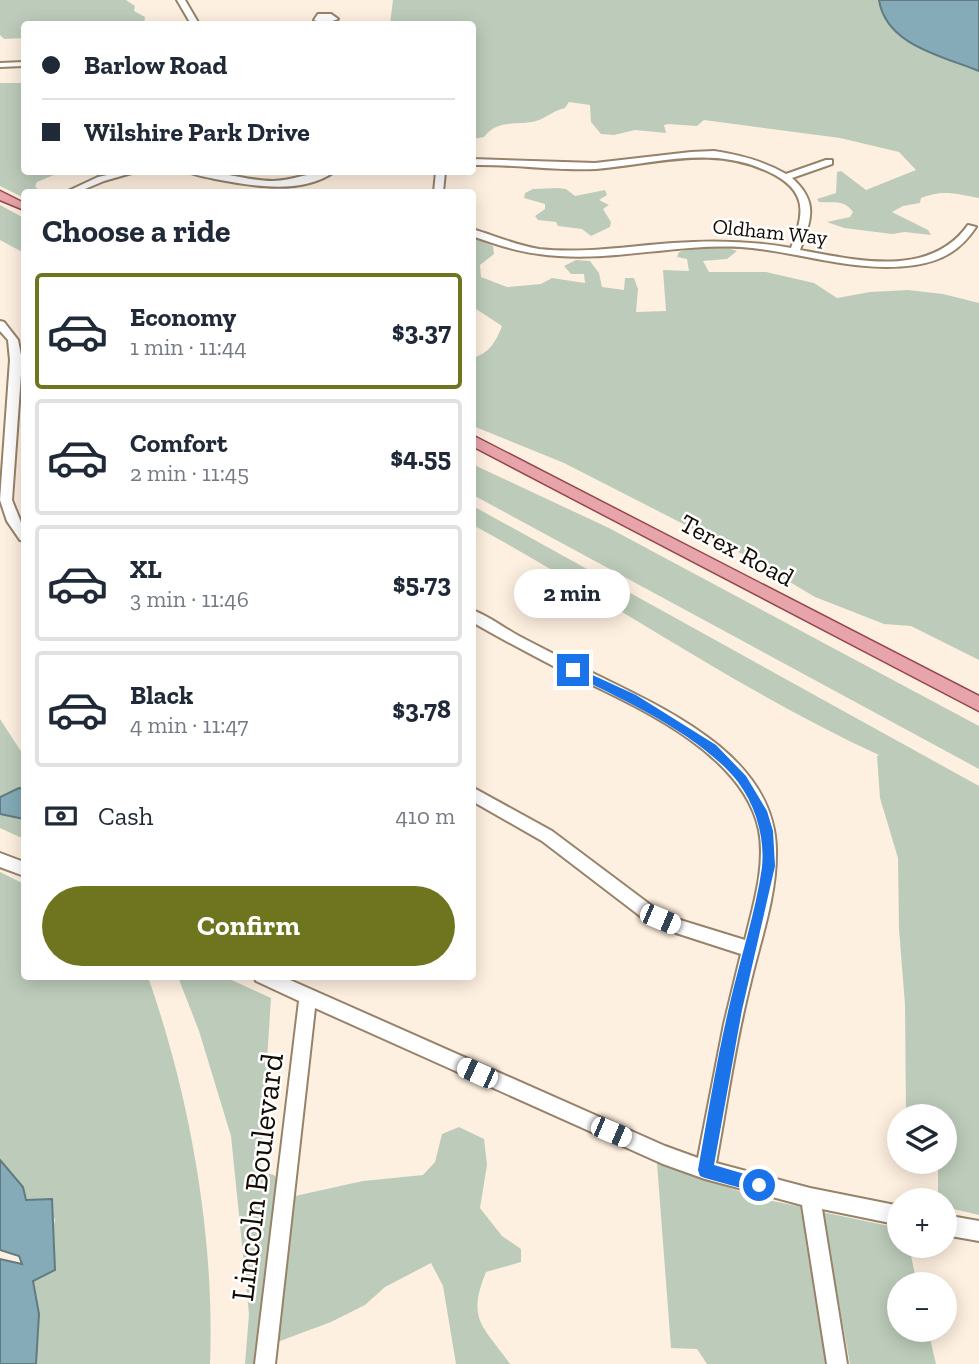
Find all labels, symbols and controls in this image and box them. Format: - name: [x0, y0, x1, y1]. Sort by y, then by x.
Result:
- text: Barlow Road: [84, 49, 227, 81]
- text: Wilshire Park Drive: [84, 116, 310, 148]
- text: Choose a ride: [42, 212, 230, 250]
- street label: Oldham Way: [711, 213, 829, 250]
- icon: car: [46, 300, 109, 363]
- text: Economy: [130, 301, 236, 333]
- text: $3.37: [392, 315, 451, 347]
- text: 1 min · 11:44: [130, 333, 247, 361]
- icon: car: [46, 426, 109, 489]
- text: Comfort: [130, 427, 227, 459]
- text: $4.55: [390, 441, 451, 473]
- text: 2 min · 11:45: [130, 459, 249, 487]
- street label: Terex Road: [674, 507, 800, 593]
- icon: car: [46, 552, 109, 615]
- text: XL: [130, 553, 162, 585]
- text: $5.73: [393, 567, 451, 599]
- callout: 2 min: [515, 568, 631, 618]
- text: 2 min: [543, 579, 601, 607]
- text: 3 min · 11:46: [130, 585, 249, 613]
- route end: [557, 654, 589, 686]
- icon: car: [46, 678, 109, 741]
- text: Black: [130, 679, 193, 711]
- text: $3.78: [392, 693, 451, 725]
- text: 4 min · 11:47: [130, 711, 248, 739]
- icon: cash: [42, 797, 80, 835]
- text: Cash: [98, 800, 153, 832]
- text: 410 m: [395, 802, 455, 830]
- button: Confirm: [42, 886, 455, 966]
- car: [637, 901, 684, 937]
- street label: Lincoln Boulevard: [223, 1050, 291, 1303]
- car: [454, 1055, 501, 1091]
- map controls: [887, 1104, 957, 1342]
- button: layers: [887, 1104, 957, 1174]
- car: [588, 1114, 635, 1150]
- route start: [743, 1169, 775, 1201]
- button: +: [887, 1188, 957, 1258]
- button: −: [887, 1272, 957, 1342]

